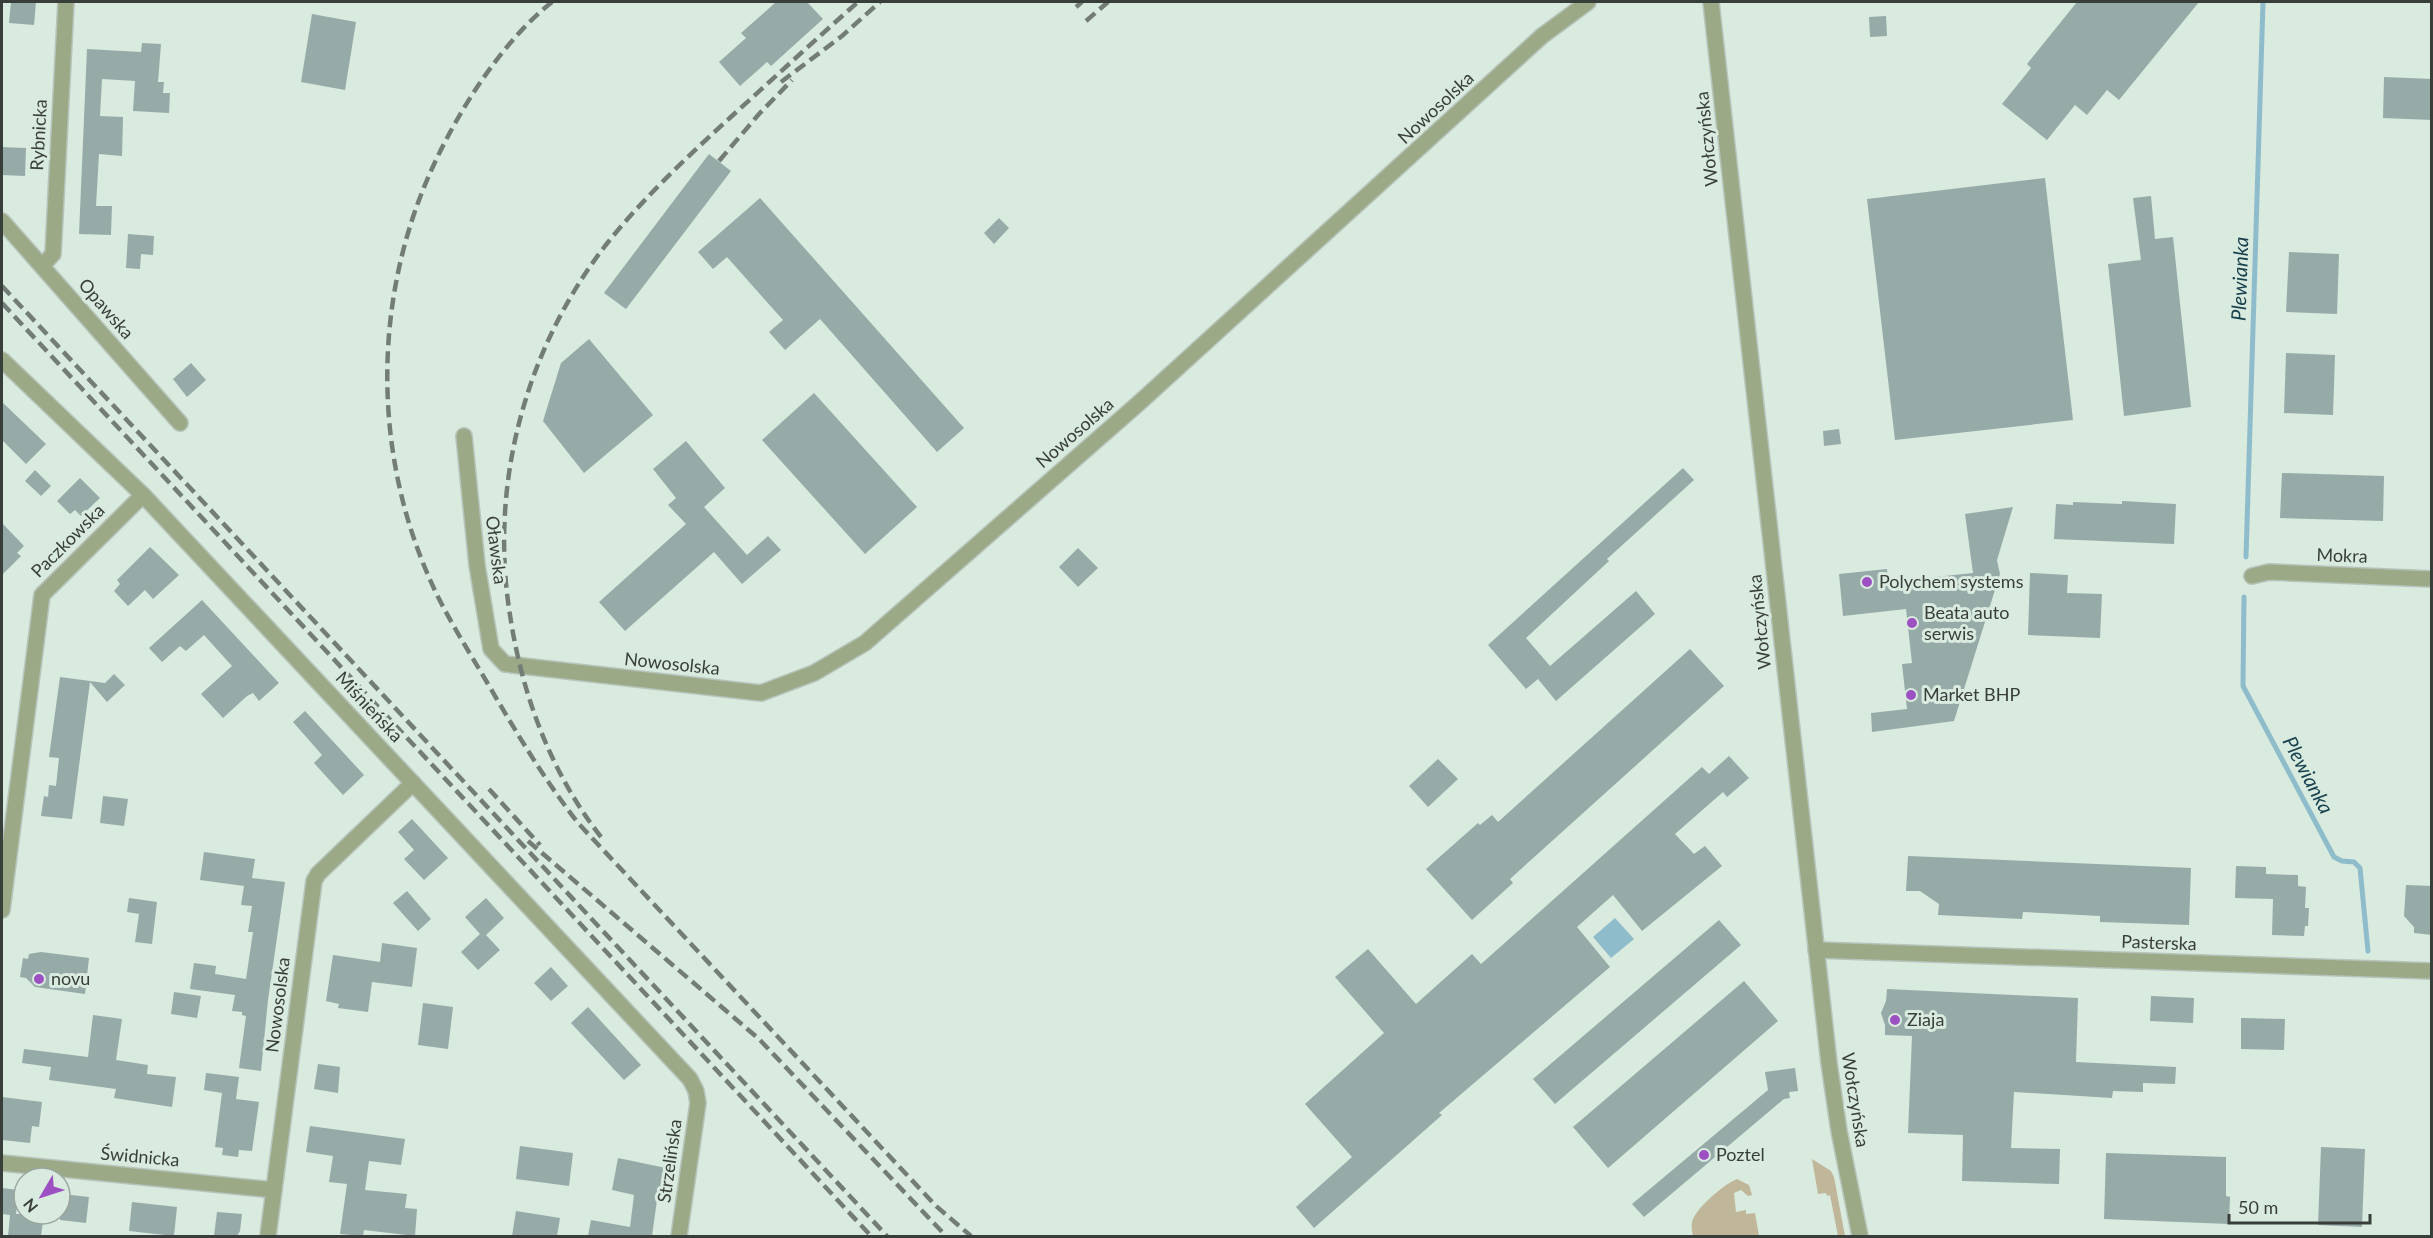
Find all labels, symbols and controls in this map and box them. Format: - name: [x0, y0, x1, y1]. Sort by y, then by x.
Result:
- street label: Nowosolska: [1393, 67, 1478, 148]
- street label: Wołczyńska: [1690, 91, 1722, 188]
- street label: Rybnicka: [25, 99, 51, 171]
- water label: Plewianka: [2226, 236, 2252, 322]
- street label: Opawska: [74, 274, 139, 343]
- street label: Nowosolska: [1031, 392, 1118, 472]
- street label: Paczkowska: [26, 499, 109, 582]
- street label: Oławska: [482, 514, 512, 585]
- street label: Mokra: [2316, 543, 2368, 567]
- place label: Polychem systems: [1879, 570, 2024, 592]
- street label: Wołczyńska: [1743, 574, 1775, 671]
- marker: Polychem systems: [1860, 575, 1874, 589]
- place label: Beata auto serwis: [1924, 601, 2009, 644]
- marker: Beata auto serwis: [1905, 616, 1919, 630]
- street label: Nowosolska: [623, 647, 721, 679]
- street label: Miśnieńska: [332, 666, 408, 746]
- place label: Market BHP: [1923, 683, 2020, 705]
- marker: Market BHP: [1904, 688, 1918, 702]
- water label: Plewianka: [2278, 732, 2339, 817]
- street label: Pasterska: [2121, 930, 2197, 954]
- street label: Nowosolska: [260, 956, 294, 1054]
- place label: novu: [51, 967, 90, 989]
- marker: novu: [32, 972, 46, 986]
- place label: Ziaja: [1907, 1008, 1944, 1030]
- marker: Ziaja: [1888, 1013, 1902, 1027]
- street label: Wołczyńska: [1838, 1051, 1874, 1149]
- street label: Strzelińska: [652, 1118, 686, 1204]
- street label: Świdnicka: [100, 1142, 180, 1170]
- place label: Poztel: [1716, 1143, 1765, 1165]
- marker: Poztel: [1697, 1148, 1711, 1162]
- north arrow: [12, 1166, 72, 1226]
- scale bar: [2229, 1187, 2370, 1225]
- text: N: [19, 1195, 41, 1217]
- text: 50 m: [2238, 1196, 2278, 1218]

